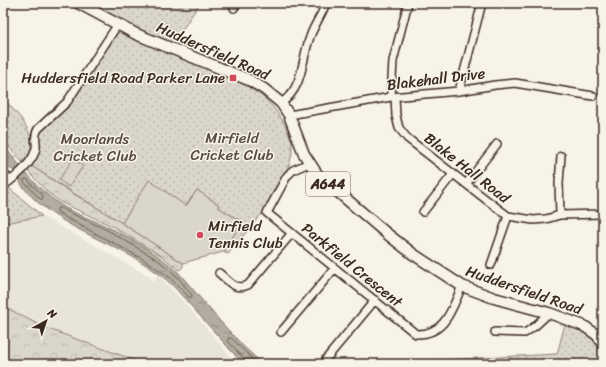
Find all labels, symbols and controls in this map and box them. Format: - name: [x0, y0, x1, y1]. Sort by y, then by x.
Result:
- street label: Huddersfield Road: [152, 14, 275, 88]
- street label: Blakehall Drive: [385, 60, 487, 98]
- place label: Huddersfield Road Parker Lane: [21, 65, 225, 91]
- marker: Huddersfield Road Parker Lane: [228, 73, 238, 83]
- park label: Mirfield Cricket Club: [191, 125, 273, 168]
- park label: Moorlands Cricket Club: [54, 126, 136, 169]
- street label: Blake Hall Road: [418, 126, 517, 211]
- road number: A644: [306, 172, 350, 196]
- place label: Mirfield Tennis Club: [208, 213, 283, 256]
- street label: Parkfield Crescent: [296, 216, 409, 315]
- marker: Mirfield Tennis Club: [195, 230, 205, 240]
- street label: Huddersfield Road: [462, 258, 587, 322]
- north arrow: [26, 301, 66, 341]
- text: N: [42, 303, 61, 324]

